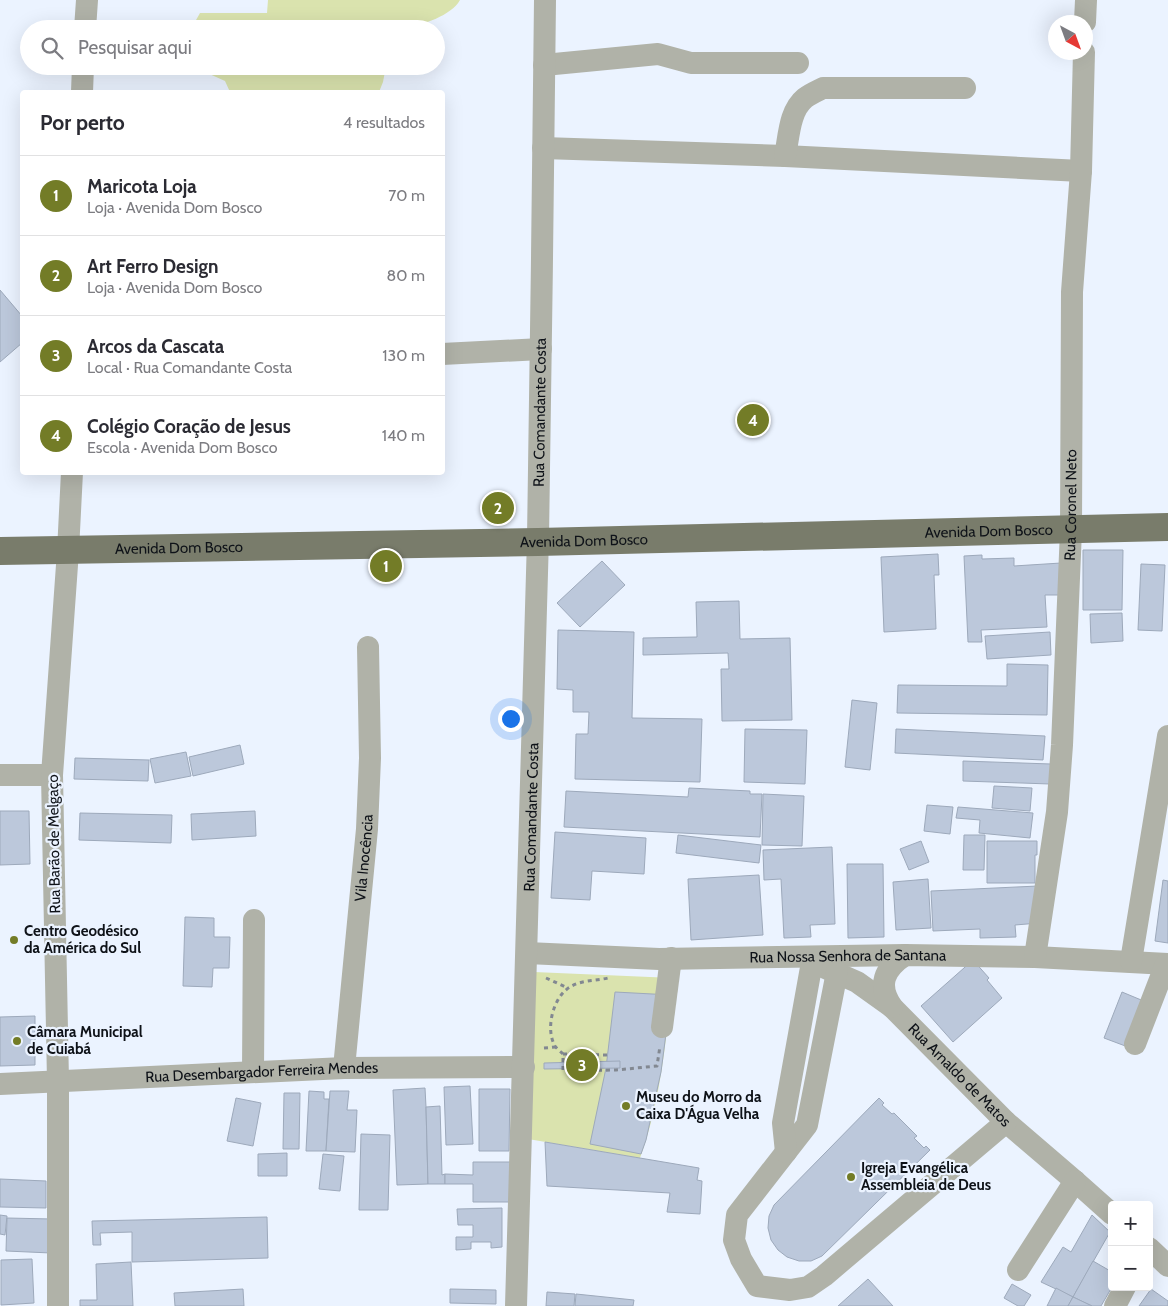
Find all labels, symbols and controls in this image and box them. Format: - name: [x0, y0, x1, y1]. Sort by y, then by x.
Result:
- north arrow: [1048, 15, 1093, 60]
- search box: [20, 20, 445, 75]
- icon: search: [38, 34, 66, 62]
- text: Pesquisar aqui: [78, 36, 192, 59]
- text: Por perto: [40, 110, 125, 135]
- text: 4 resultados: [343, 113, 425, 132]
- text: Maricota Loja: [87, 175, 197, 198]
- text: 1: [53, 186, 59, 205]
- text: 70 m: [388, 186, 425, 205]
- text: Loja · Avenida Dom Bosco: [87, 198, 262, 217]
- text: Art Ferro Design: [87, 255, 218, 278]
- text: 2: [52, 266, 60, 285]
- text: 80 m: [387, 266, 425, 285]
- text: Loja · Avenida Dom Bosco: [87, 278, 262, 297]
- text: Arcos da Cascata: [87, 335, 224, 358]
- street label: Rua Comandante Costa: [530, 337, 550, 487]
- text: 3: [52, 346, 60, 365]
- text: 130 m: [382, 346, 425, 365]
- text: Local · Rua Comandante Costa: [87, 358, 292, 377]
- pin: 4: [737, 401, 769, 439]
- text: Colégio Coração de Jesus: [87, 415, 291, 438]
- text: 4: [51, 426, 61, 445]
- text: 140 m: [382, 426, 425, 445]
- text: Escola · Avenida Dom Bosco: [87, 438, 277, 457]
- street label: Rua Coronel Neto: [1061, 449, 1080, 561]
- pin: 2: [482, 489, 514, 527]
- street label: Avenida Dom Bosco: [925, 521, 1053, 542]
- street label: Avenida Dom Bosco: [520, 530, 648, 551]
- street label: Avenida Dom Bosco: [115, 538, 243, 558]
- pin: 1: [370, 547, 402, 585]
- your location: [498, 706, 524, 732]
- street label: Rua Comandante Costa: [520, 742, 542, 892]
- street label: Rua Barão de Melgaço: [44, 774, 64, 914]
- street label: Vila Inocência: [351, 813, 377, 902]
- place label: Centro Geodésico da América do Sul: [24, 922, 141, 957]
- marker: Centro Geodésico da América do Sul: [8, 934, 20, 946]
- street label: Rua Nossa Senhora de Santana: [749, 946, 947, 967]
- street label: Rua Arnaldo de Matos: [904, 1020, 1015, 1131]
- place label: Câmara Municipal de Cuiabá: [27, 1023, 143, 1058]
- marker: Câmara Municipal de Cuiabá: [11, 1035, 23, 1047]
- pin: 3: [566, 1046, 598, 1084]
- street label: Rua Desembargador Ferreira Mendes: [145, 1059, 378, 1086]
- place label: Museu do Morro da Caixa D'Água Velha: [636, 1088, 762, 1123]
- marker: Museu do Morro da Caixa D'Água Velha: [620, 1100, 632, 1112]
- place label: Igreja Evangélica Assembleia de Deus: [861, 1159, 991, 1194]
- marker: Igreja Evangélica Assembleia de Deus: [845, 1171, 857, 1183]
- map controls: [1108, 1201, 1153, 1291]
- button: +: [1108, 1201, 1153, 1246]
- button: −: [1108, 1246, 1153, 1291]

